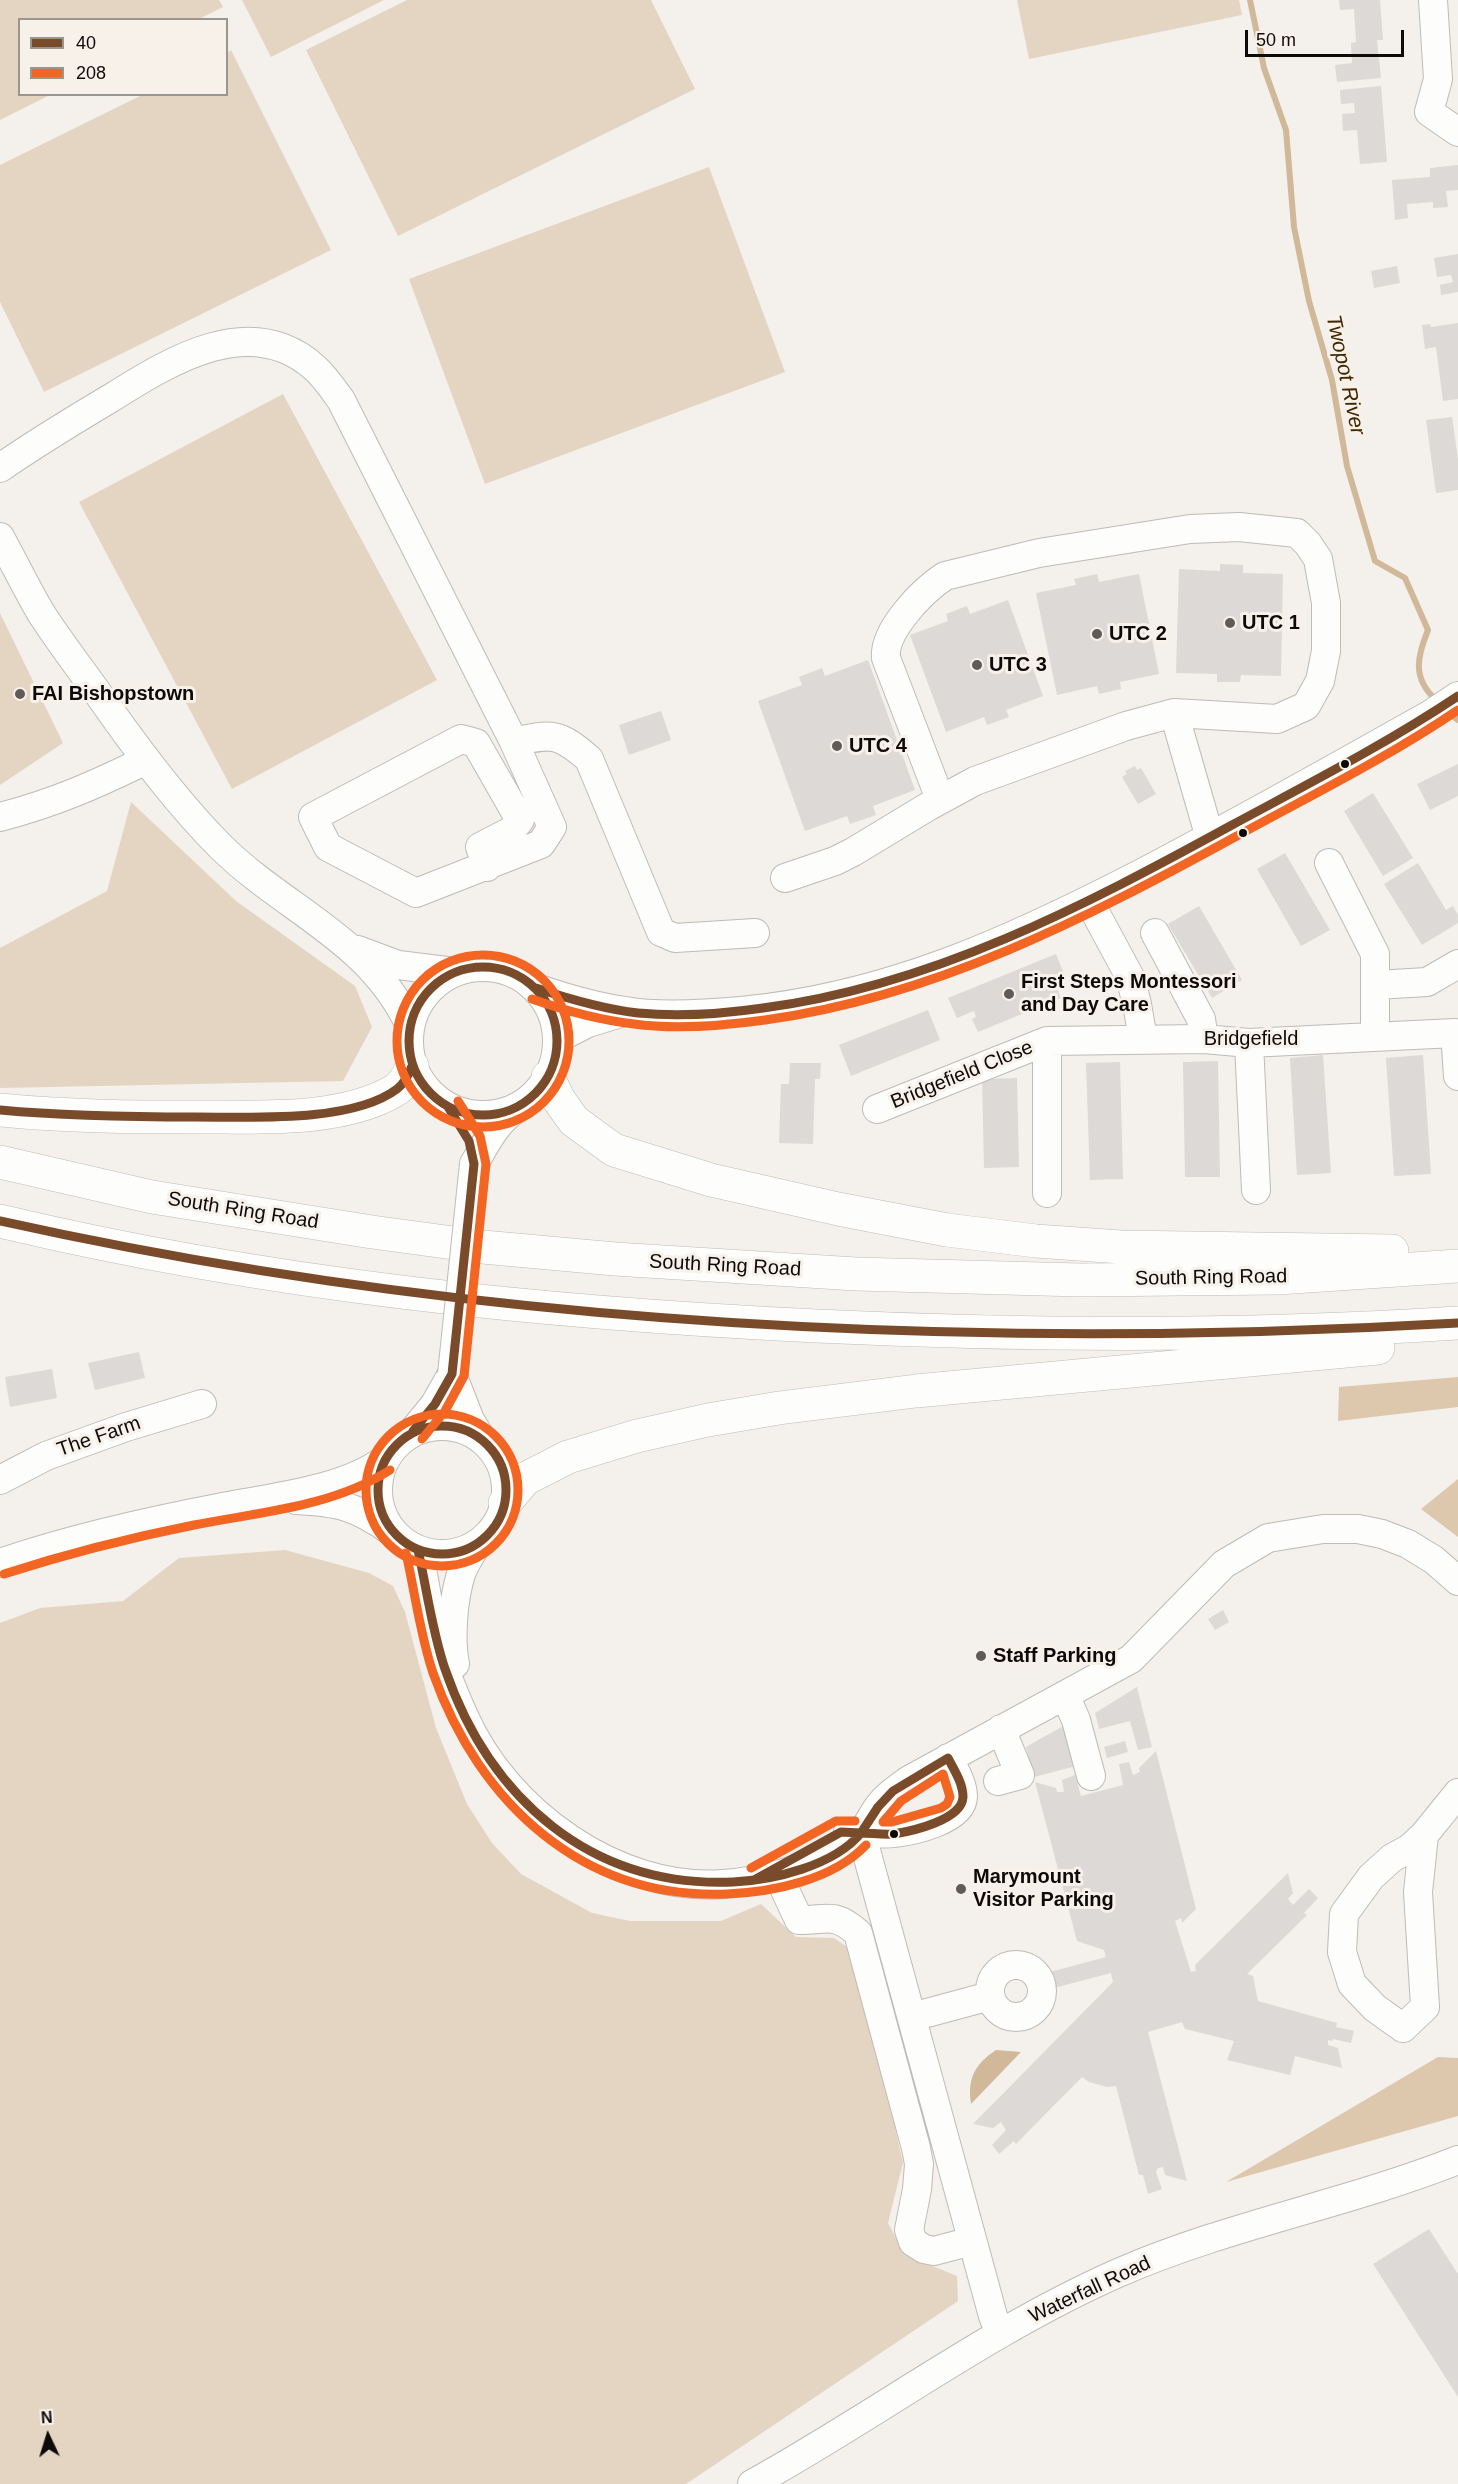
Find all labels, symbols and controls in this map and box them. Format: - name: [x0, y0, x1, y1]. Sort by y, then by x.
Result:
- legend: [18, 18, 228, 96]
- scale bar: [1248, 18, 1407, 56]
- text: 50 m: [1256, 30, 1296, 50]
- text: 40: [76, 33, 96, 53]
- text: 208: [76, 63, 106, 83]
- water label: Twopot River: [1320, 313, 1370, 437]
- place label: UTC 1: [1242, 611, 1300, 635]
- marker: UTC 1: [1223, 616, 1237, 630]
- place label: UTC 2: [1109, 622, 1167, 646]
- marker: UTC 2: [1090, 627, 1104, 641]
- place label: UTC 3: [989, 653, 1047, 677]
- marker: UTC 3: [970, 658, 984, 672]
- place label: FAI Bishopstown: [32, 682, 194, 706]
- marker: FAI Bishopstown: [13, 687, 27, 701]
- place label: UTC 4: [849, 734, 907, 758]
- marker: UTC 4: [830, 739, 844, 753]
- unlabelled marker: [1339, 758, 1351, 770]
- unlabelled marker: [1237, 827, 1249, 839]
- place label: First Steps Montessori and Day Care: [1021, 970, 1237, 1017]
- marker: First Steps Montessori and Day Care: [1002, 987, 1016, 1001]
- street label: Bridgefield: [1204, 1027, 1298, 1051]
- street label: Bridgefield Close: [887, 1036, 1037, 1114]
- street label: South Ring Road: [166, 1187, 320, 1235]
- street label: South Ring Road: [648, 1250, 802, 1282]
- street label: South Ring Road: [1135, 1265, 1287, 1291]
- street label: The Farm: [54, 1412, 144, 1462]
- place label: Staff Parking: [993, 1644, 1116, 1668]
- marker: Staff Parking: [974, 1649, 988, 1663]
- unlabelled marker: [888, 1828, 900, 1840]
- place label: Marymount Visitor Parking: [973, 1865, 1114, 1912]
- marker: Marymount Visitor Parking: [954, 1882, 968, 1896]
- street label: Waterfall Road: [1025, 2251, 1155, 2329]
- north arrow: [18, 2406, 78, 2466]
- text: N: [40, 2409, 53, 2426]

